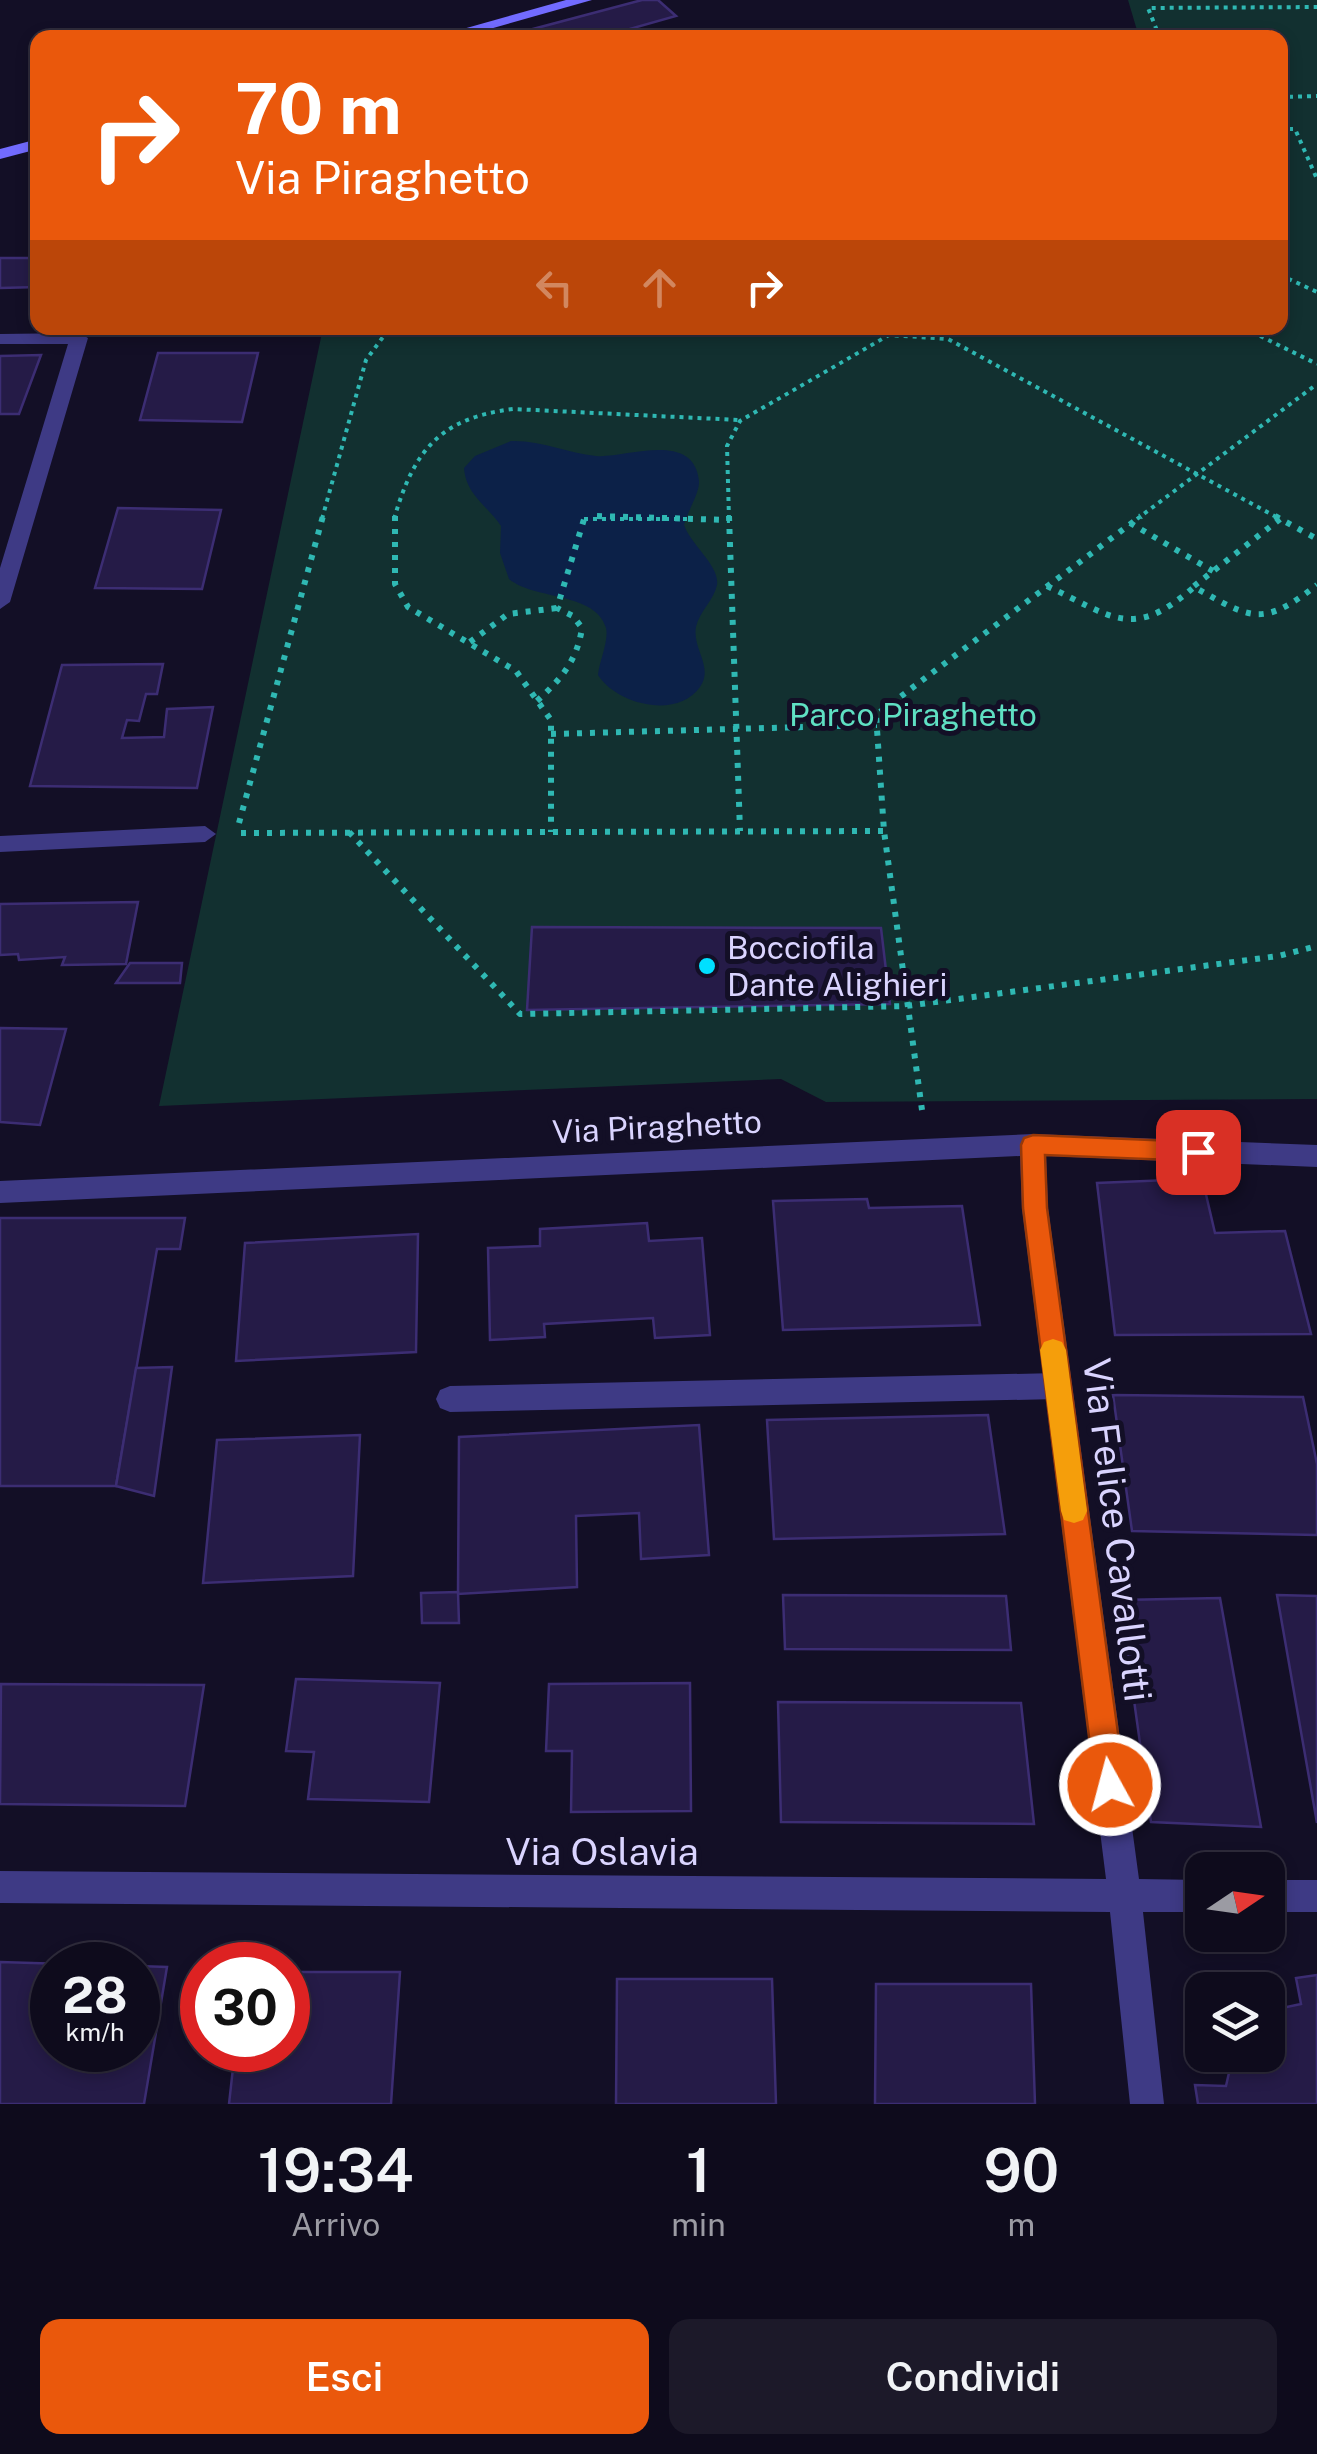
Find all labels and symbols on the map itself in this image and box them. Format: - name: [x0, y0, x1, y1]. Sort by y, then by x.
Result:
- park label: Parco Piraghetto: [789, 696, 1037, 733]
- place label: Bocciofila Dante Alighieri: [727, 929, 947, 1003]
- marker: Bocciofila Dante Alighieri: [696, 955, 718, 977]
- street label: Via Piraghetto: [551, 1103, 763, 1150]
- pin: [1156, 1110, 1241, 1195]
- street label: Via Felice Cavallotti: [1074, 1356, 1161, 1704]
- position arrow: [1058, 1733, 1162, 1837]
- street label: Via Oslavia: [505, 1829, 699, 1874]
- north arrow: [1185, 1852, 1285, 1952]
- speed limit sign: 30: [180, 1942, 310, 2072]

